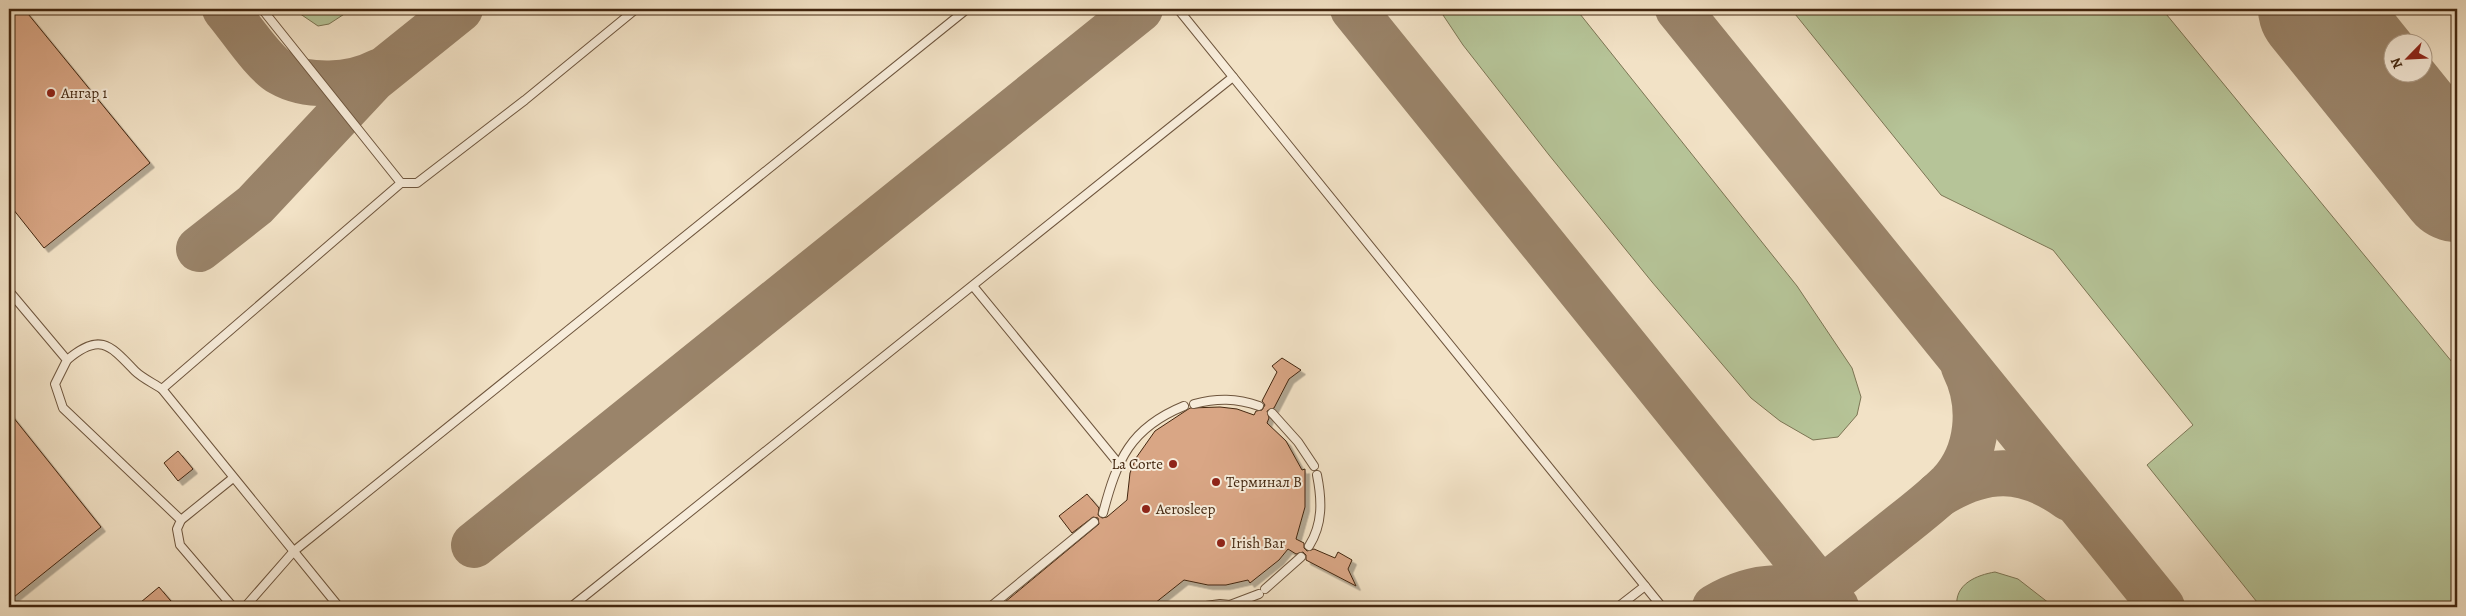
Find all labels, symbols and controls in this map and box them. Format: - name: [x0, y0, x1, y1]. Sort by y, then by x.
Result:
- north arrow: [2384, 32, 2434, 82]
- text: N: [2386, 55, 2407, 72]
- place label: Ангар 1: [60, 83, 107, 103]
- marker: Ангар 1: [45, 87, 57, 99]
- place label: La Corte: [1111, 454, 1163, 474]
- marker: La Corte: [1167, 458, 1179, 470]
- place label: Терминал B: [1226, 472, 1302, 492]
- marker: Терминал B: [1210, 476, 1222, 488]
- place label: Aerosleep: [1155, 499, 1215, 519]
- marker: Aerosleep: [1140, 503, 1152, 515]
- place label: Irish Bar: [1231, 533, 1285, 553]
- marker: Irish Bar: [1215, 537, 1227, 549]

